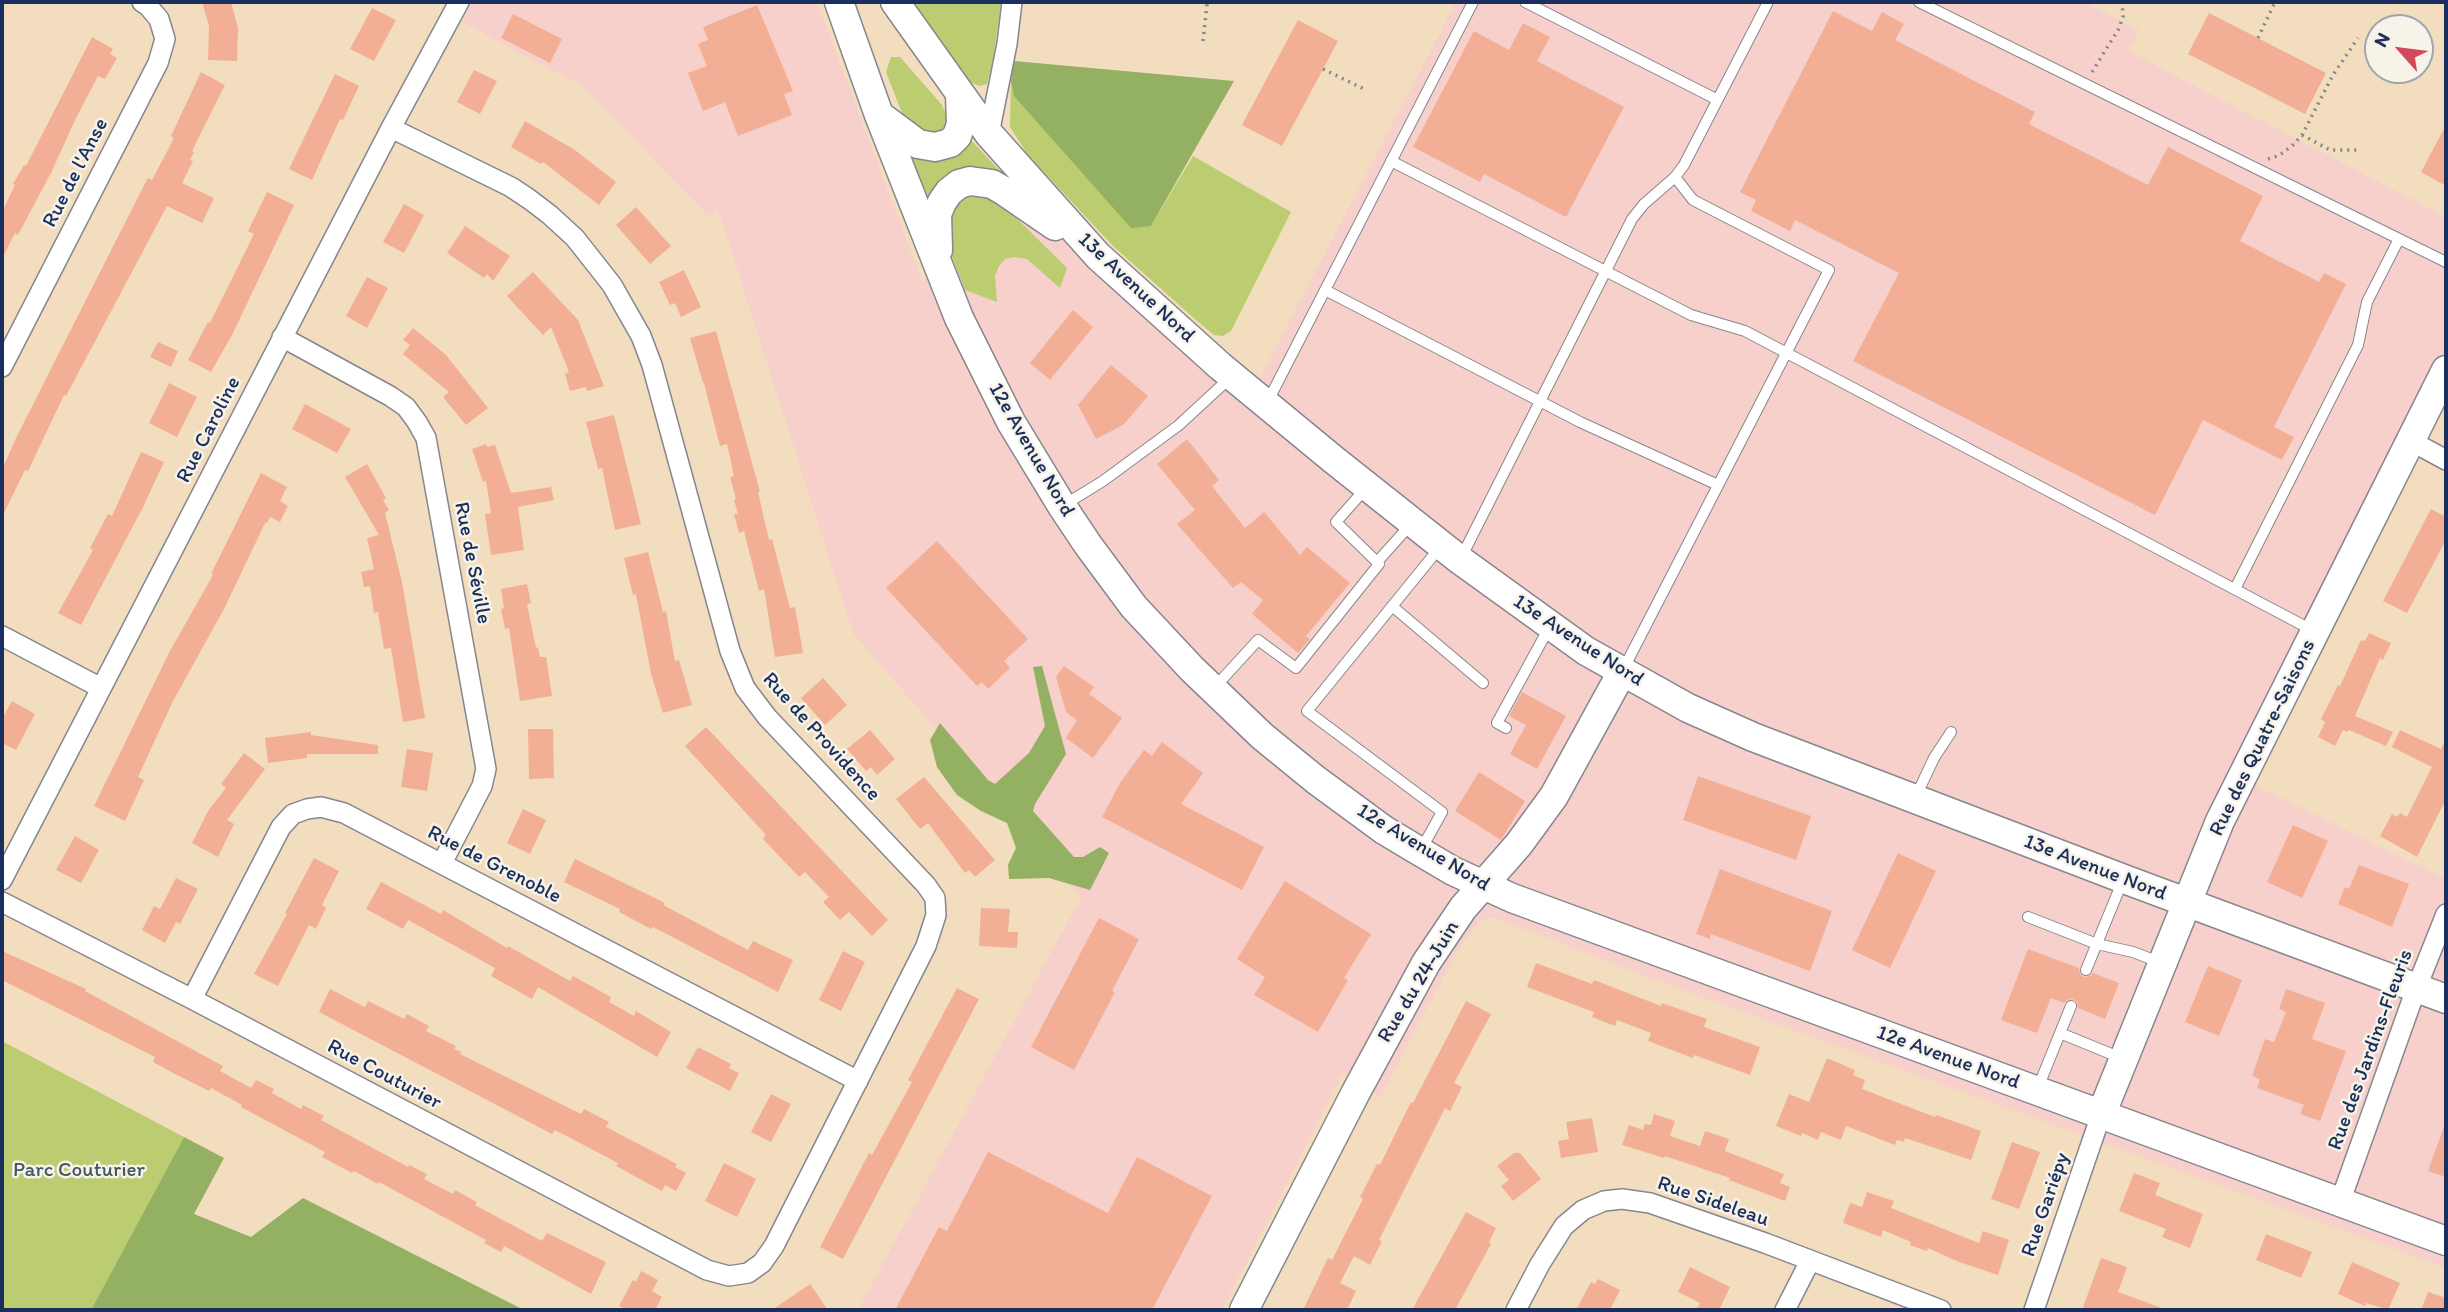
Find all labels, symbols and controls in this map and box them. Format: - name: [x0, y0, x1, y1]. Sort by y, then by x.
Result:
- north arrow: [2364, 14, 2434, 84]
- text: N: [2369, 29, 2395, 51]
- street label: Rue de l'Anse: [38, 114, 114, 232]
- street label: 13e Avenue Nord: [1072, 227, 1200, 349]
- street label: Rue Caroline: [172, 373, 246, 487]
- street label: 12e Avenue Nord: [982, 379, 1080, 521]
- street label: Rue de Séville: [448, 500, 496, 626]
- street label: 13e Avenue Nord: [1508, 589, 1648, 693]
- street label: Rue des Quatre-Saisons: [2204, 636, 2322, 840]
- street label: Rue de Providence: [757, 667, 885, 807]
- street label: 12e Avenue Nord: [1352, 798, 1494, 898]
- street label: Rue de Grenoble: [423, 820, 565, 910]
- street label: 13e Avenue Nord: [2020, 829, 2170, 907]
- street label: Rue du 24-Juin: [1373, 916, 1465, 1048]
- street label: Rue des Jardins-Fleuris: [2323, 946, 2419, 1154]
- street label: 12e Avenue Nord: [1873, 1020, 2023, 1096]
- street label: Rue Couturier: [323, 1034, 445, 1116]
- street label: Rue Gariépy: [2016, 1150, 2076, 1260]
- park label: Parc Couturier: [13, 1158, 145, 1184]
- street label: Rue Sideleau: [1654, 1171, 1772, 1233]

